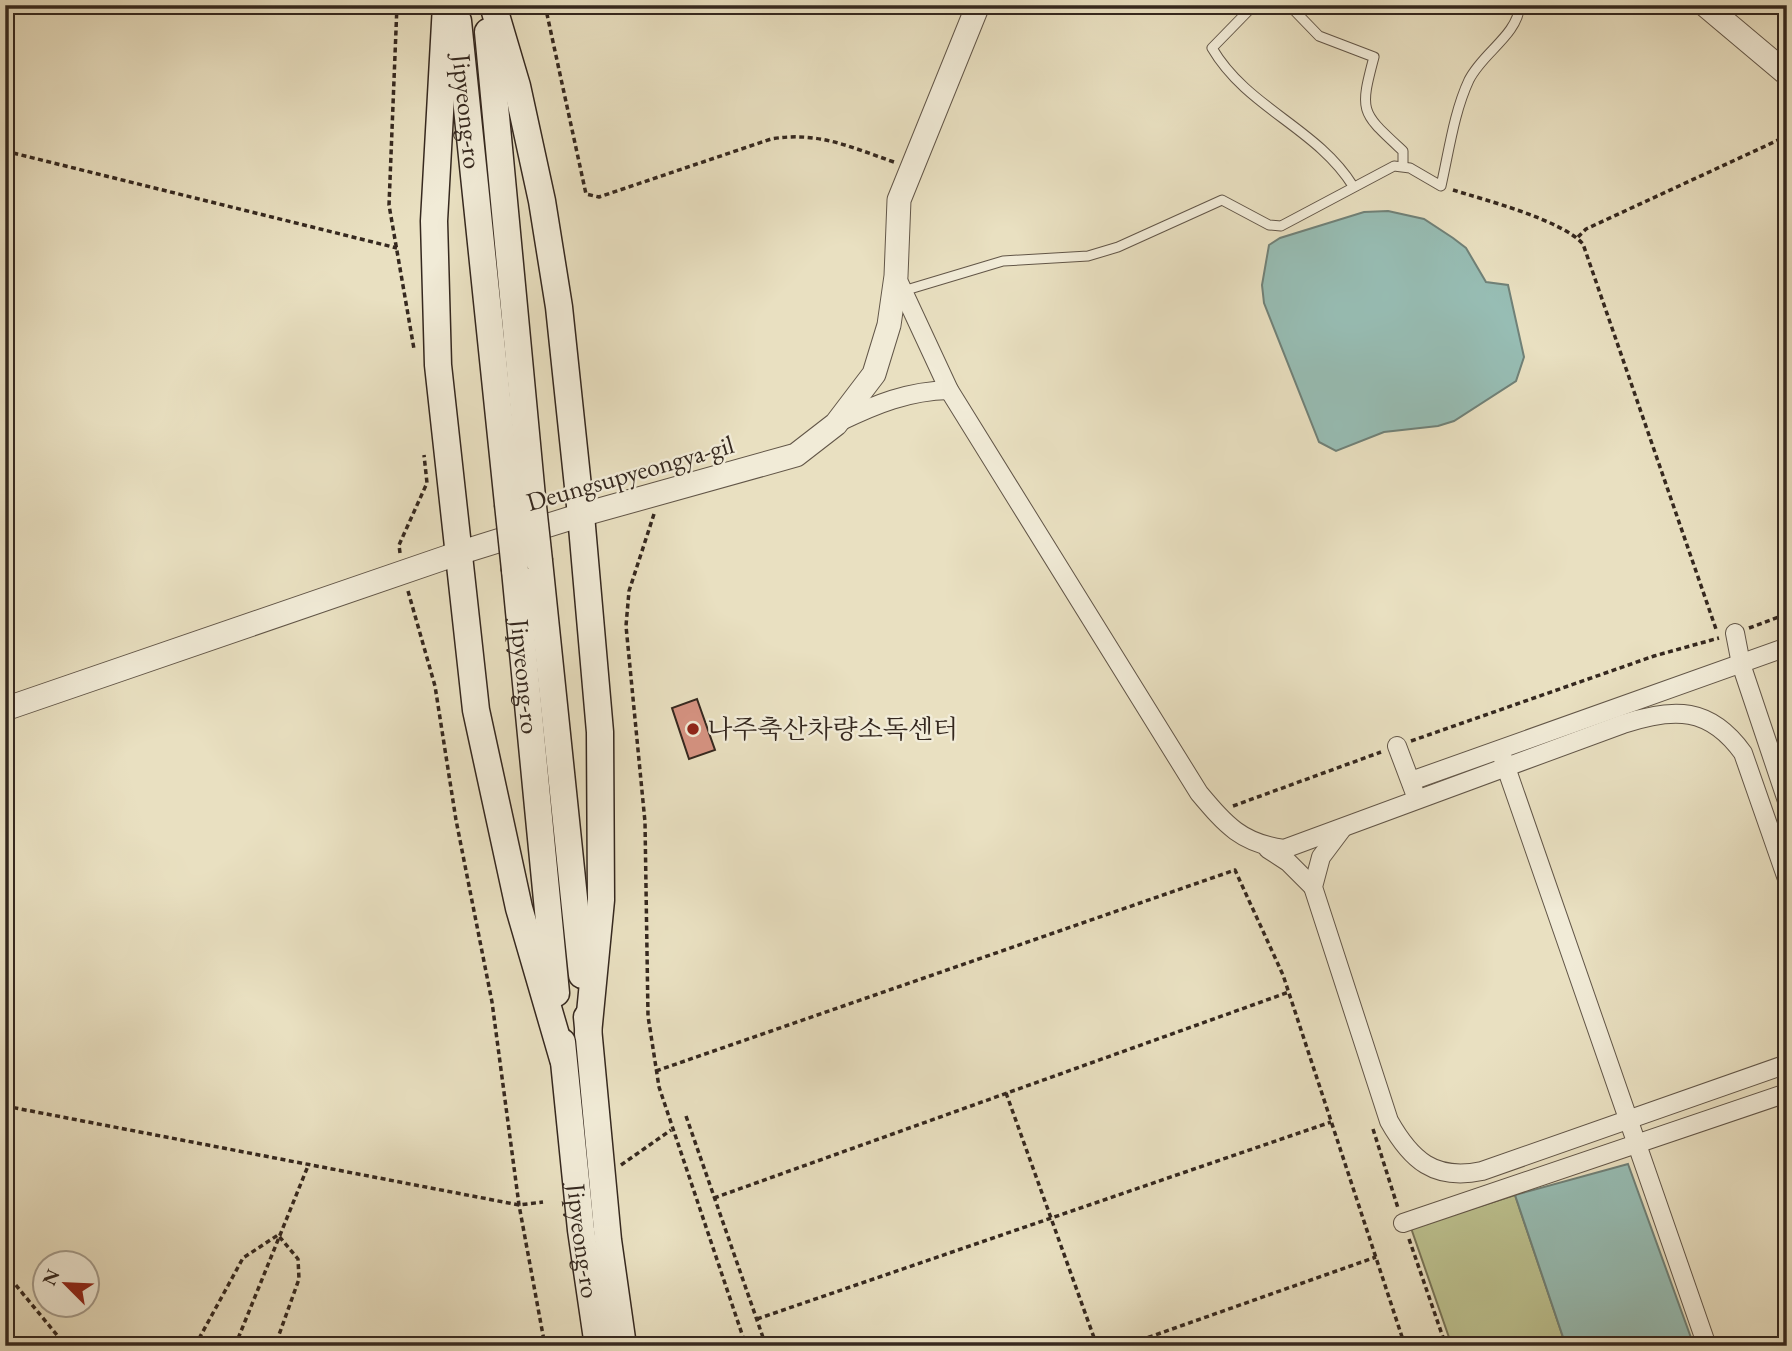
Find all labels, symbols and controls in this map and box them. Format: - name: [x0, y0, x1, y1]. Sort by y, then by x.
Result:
- street label: Jipyeong-ro: [444, 50, 490, 171]
- street label: Deungsupyeongya-gil: [522, 427, 738, 519]
- street label: Jipyeong-ro: [503, 615, 548, 736]
- place label: 나주축산차량소독센터: [707, 712, 958, 746]
- marker: 나주축산차량소독센터: [685, 721, 701, 737]
- street label: Jipyeong-ro: [559, 1180, 608, 1300]
- north arrow: [32, 1250, 102, 1320]
- text: N: [36, 1265, 66, 1289]

